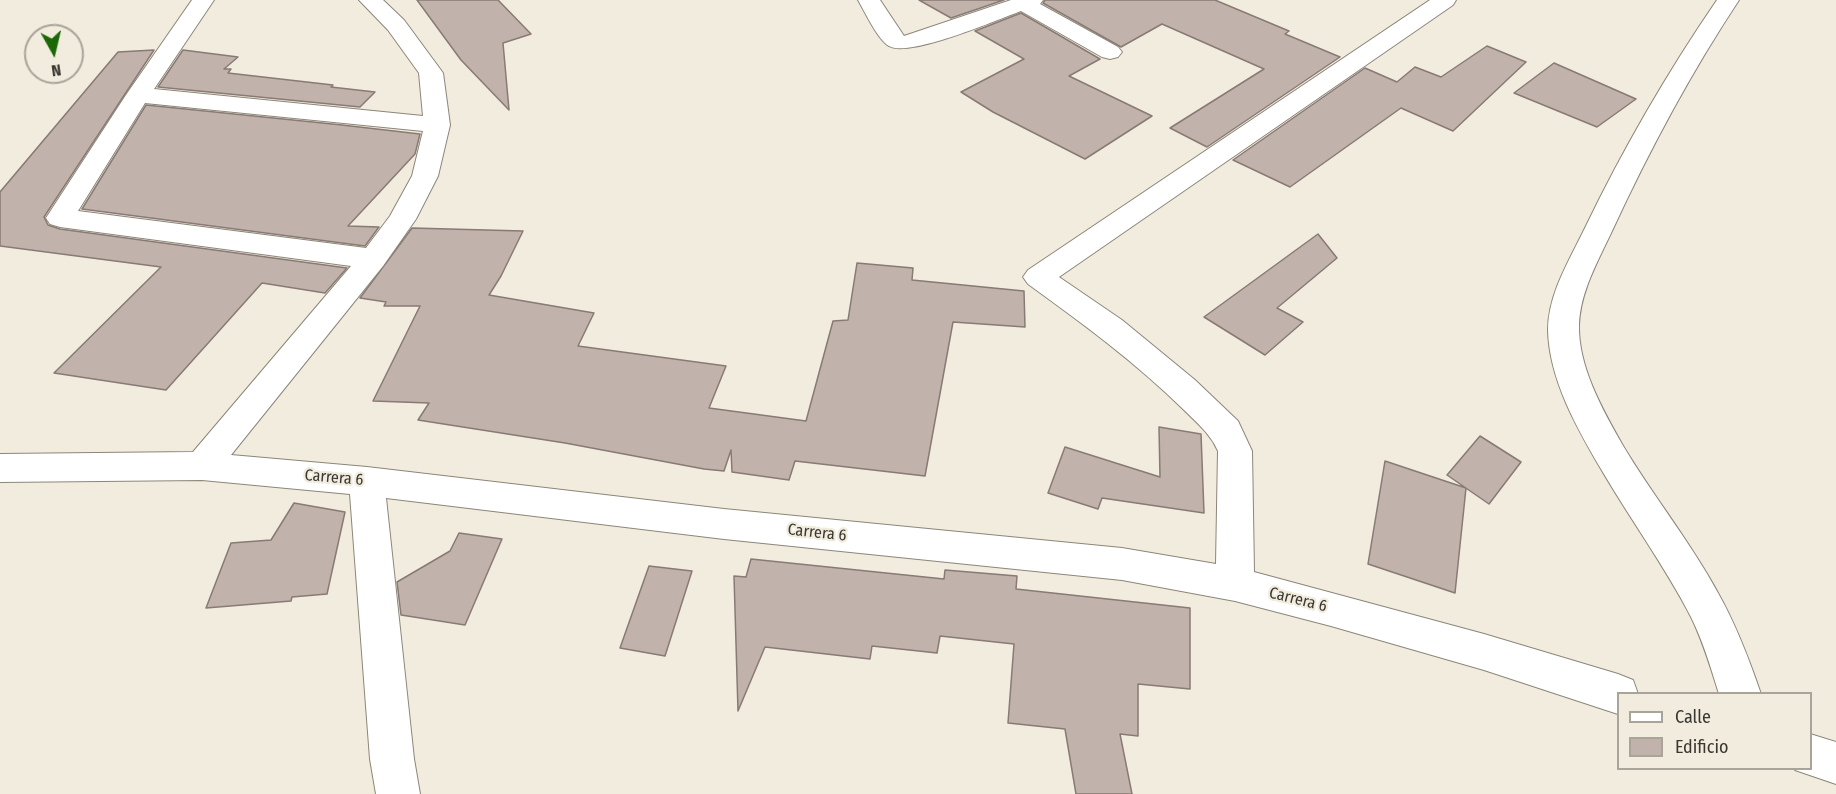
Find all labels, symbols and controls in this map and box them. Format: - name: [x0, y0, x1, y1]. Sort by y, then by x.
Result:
- north arrow: [24, 24, 84, 84]
- text: N: [50, 60, 62, 80]
- street label: Carrera 6: [304, 466, 364, 490]
- street label: Carrera 6: [787, 520, 847, 546]
- street label: Carrera 6: [1267, 584, 1329, 616]
- legend: [1617, 692, 1812, 770]
- text: Calle: [1675, 706, 1711, 728]
- text: Edificio: [1675, 736, 1728, 758]

